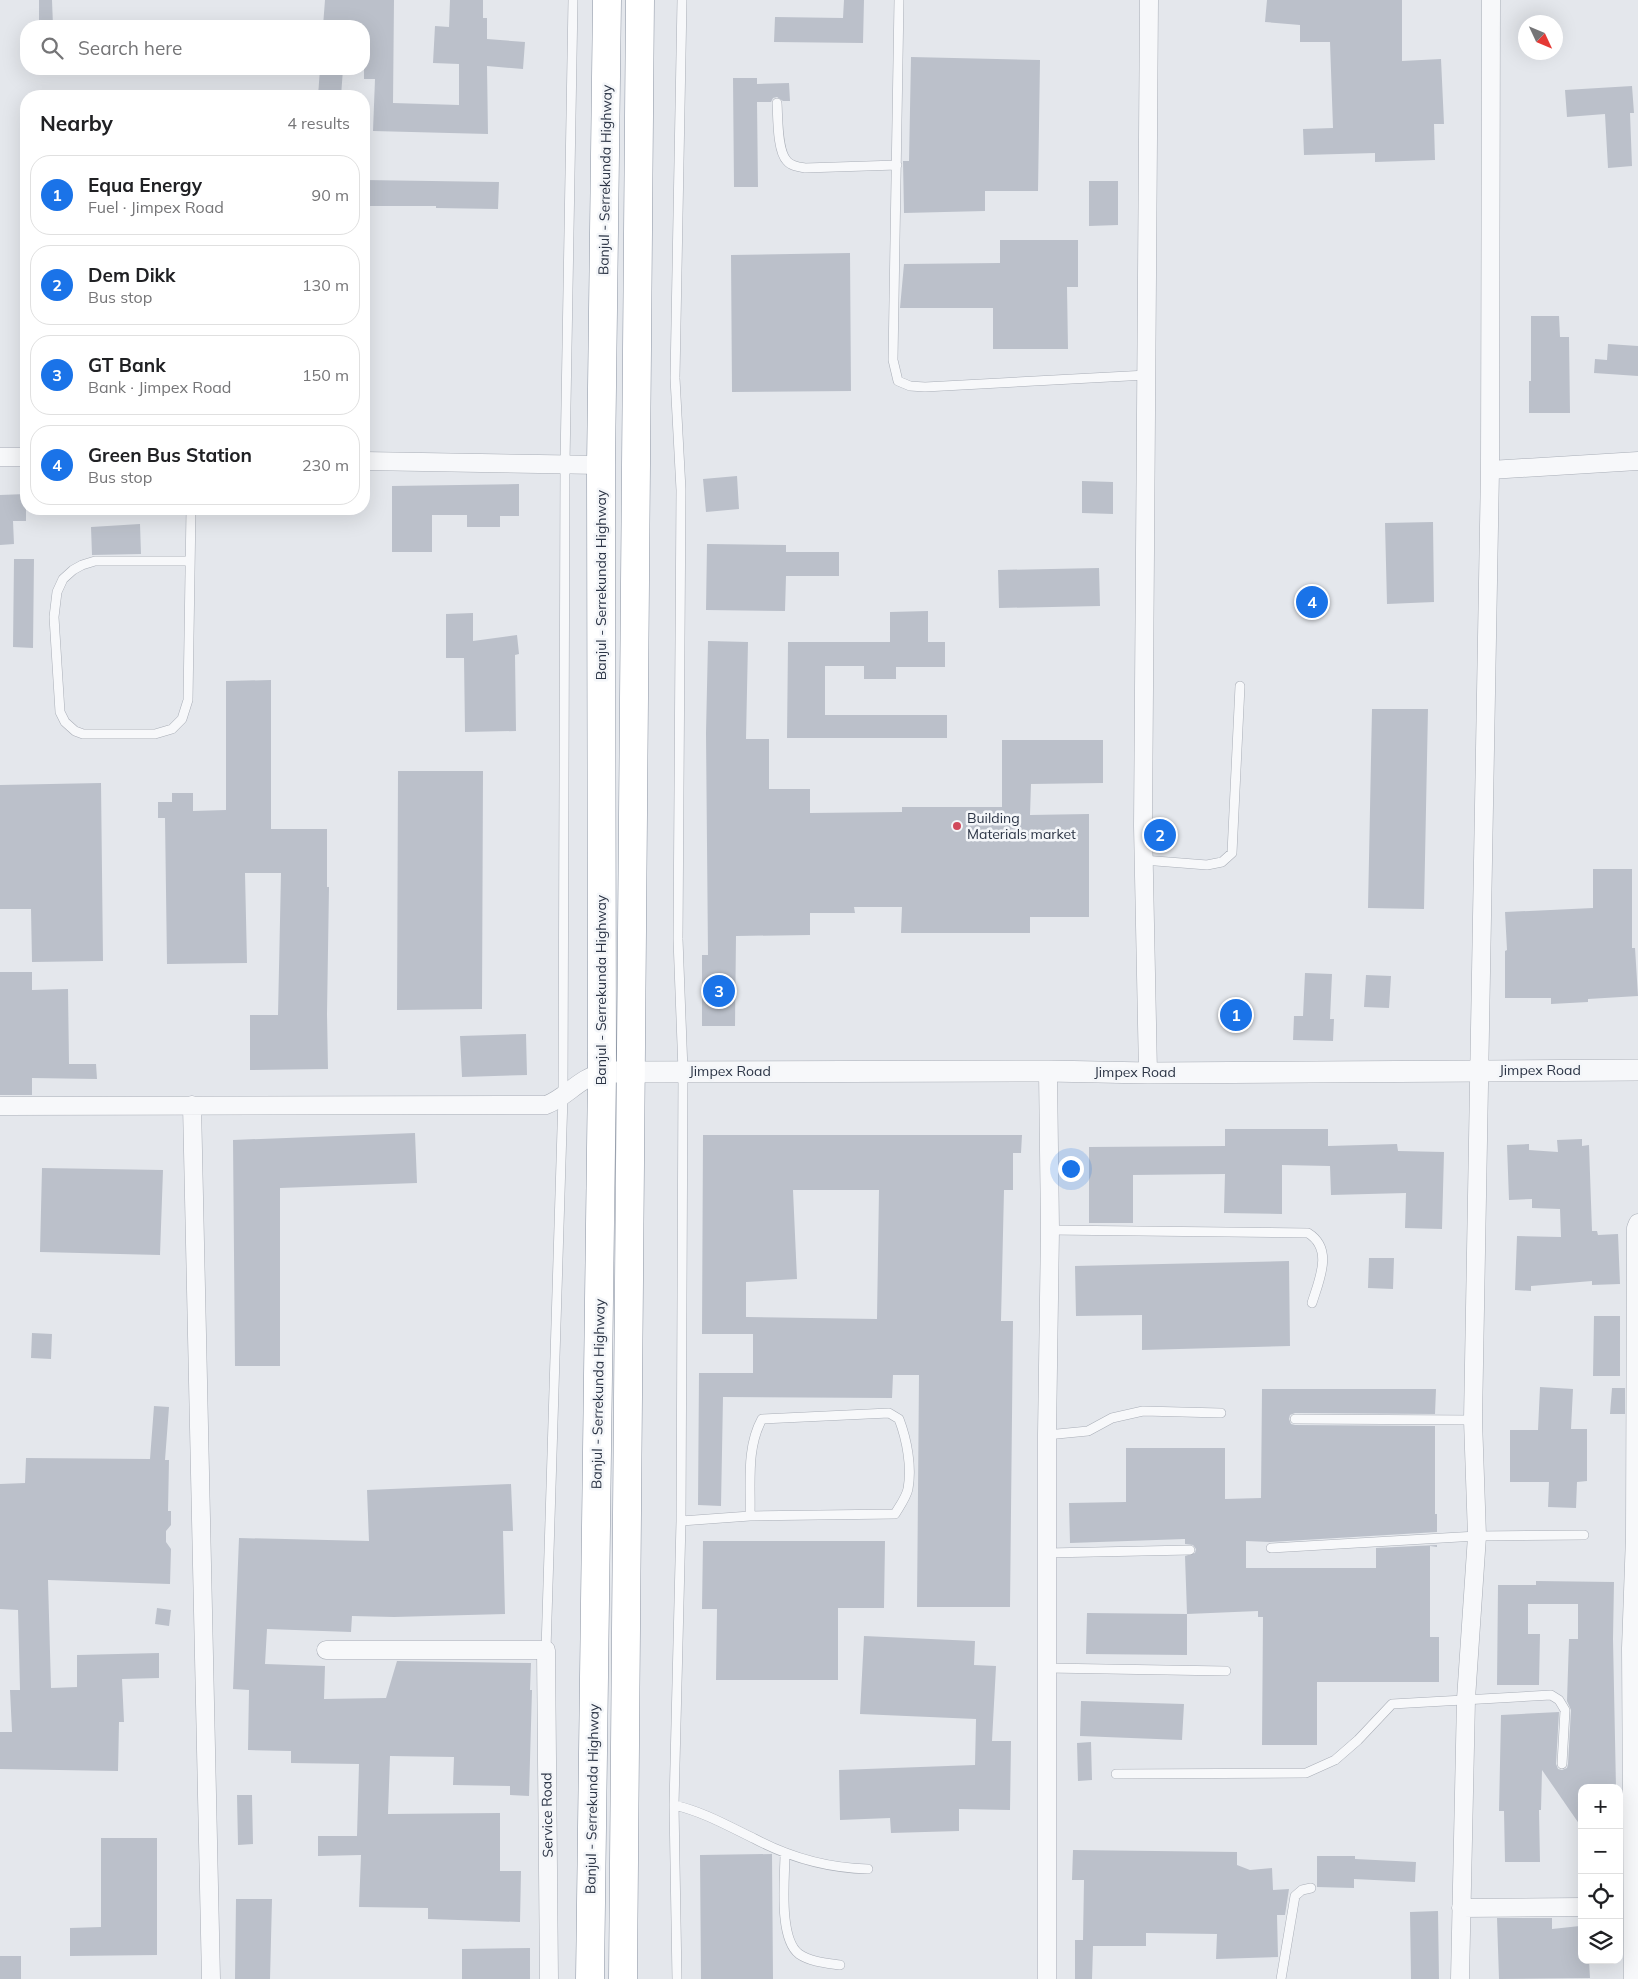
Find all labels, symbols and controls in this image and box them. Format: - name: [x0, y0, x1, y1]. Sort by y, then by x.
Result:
- north arrow: [1518, 15, 1563, 60]
- search box: [20, 20, 370, 75]
- icon: search: [38, 34, 66, 62]
- text: Search here: [78, 36, 182, 60]
- street label: Banjul - Serrekunda Highway: [594, 84, 616, 275]
- text: Nearby: [40, 110, 113, 136]
- text: 4 results: [287, 113, 350, 133]
- text: Equa Energy: [88, 173, 202, 197]
- text: 1: [52, 185, 62, 205]
- text: 90 m: [312, 185, 349, 205]
- text: Fuel · Jimpex Road: [88, 197, 224, 217]
- text: Dem Dikk: [88, 263, 176, 287]
- text: 2: [52, 275, 62, 295]
- text: 130 m: [302, 275, 349, 295]
- text: Bus stop: [88, 287, 152, 307]
- text: GT Bank: [88, 353, 166, 377]
- text: 3: [52, 365, 62, 385]
- text: 150 m: [302, 365, 349, 385]
- text: Bank · Jimpex Road: [88, 377, 231, 397]
- text: Green Bus Station: [88, 443, 252, 467]
- text: 4: [52, 455, 62, 475]
- text: 230 m: [302, 455, 349, 475]
- text: Bus stop: [88, 467, 152, 487]
- street label: Banjul - Serrekunda Highway: [592, 489, 610, 680]
- pin: 4: [1296, 583, 1328, 621]
- place label: Building Materials market: [967, 809, 1076, 843]
- pin: 2: [1144, 816, 1176, 854]
- marker: Building Materials market: [951, 820, 963, 832]
- street label: Banjul - Serrekunda Highway: [592, 894, 610, 1085]
- pin: 3: [703, 972, 735, 1010]
- pin: 1: [1220, 996, 1252, 1034]
- street label: Jimpex Road: [1499, 1061, 1581, 1079]
- street label: Jimpex Road: [689, 1062, 771, 1080]
- street label: Jimpex Road: [1094, 1063, 1176, 1081]
- your location: [1058, 1156, 1084, 1182]
- street label: Banjul - Serrekunda Highway: [587, 1298, 609, 1489]
- street label: Banjul - Serrekunda Highway: [581, 1703, 603, 1894]
- street label: Service Road: [537, 1772, 557, 1858]
- map controls: [1578, 1784, 1623, 1964]
- button: +: [1578, 1784, 1623, 1829]
- button: −: [1578, 1829, 1623, 1874]
- button: locate: [1578, 1874, 1623, 1919]
- button: layers: [1578, 1919, 1623, 1964]

